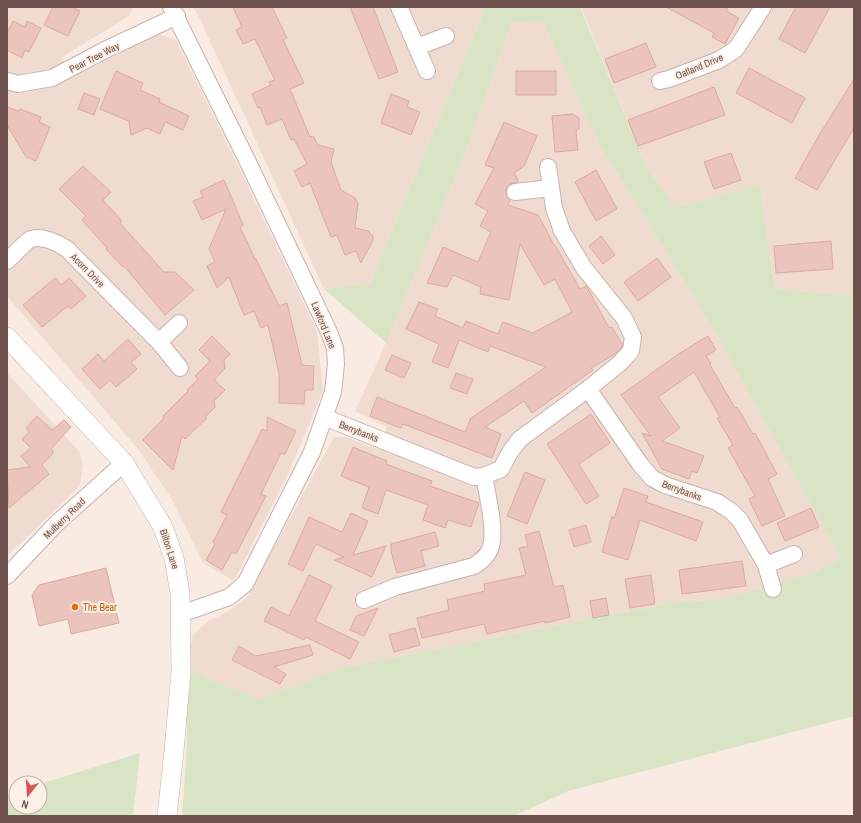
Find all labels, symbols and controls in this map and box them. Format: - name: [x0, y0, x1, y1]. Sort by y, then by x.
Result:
- street label: Pear Tree Way: [67, 39, 122, 76]
- street label: Oatland Drive: [673, 50, 725, 82]
- street label: Acorn Drive: [67, 250, 108, 291]
- street label: Lawford Lane: [308, 300, 339, 351]
- street label: Berrybanks: [337, 418, 381, 445]
- street label: Berrybanks: [660, 477, 704, 504]
- street label: Mulberry Road: [40, 495, 88, 542]
- street label: Bilton Lane: [157, 527, 182, 571]
- place label: The Bear: [83, 601, 117, 614]
- marker: The Bear: [70, 602, 80, 612]
- north arrow: [8, 775, 48, 815]
- text: N: [20, 797, 30, 812]

